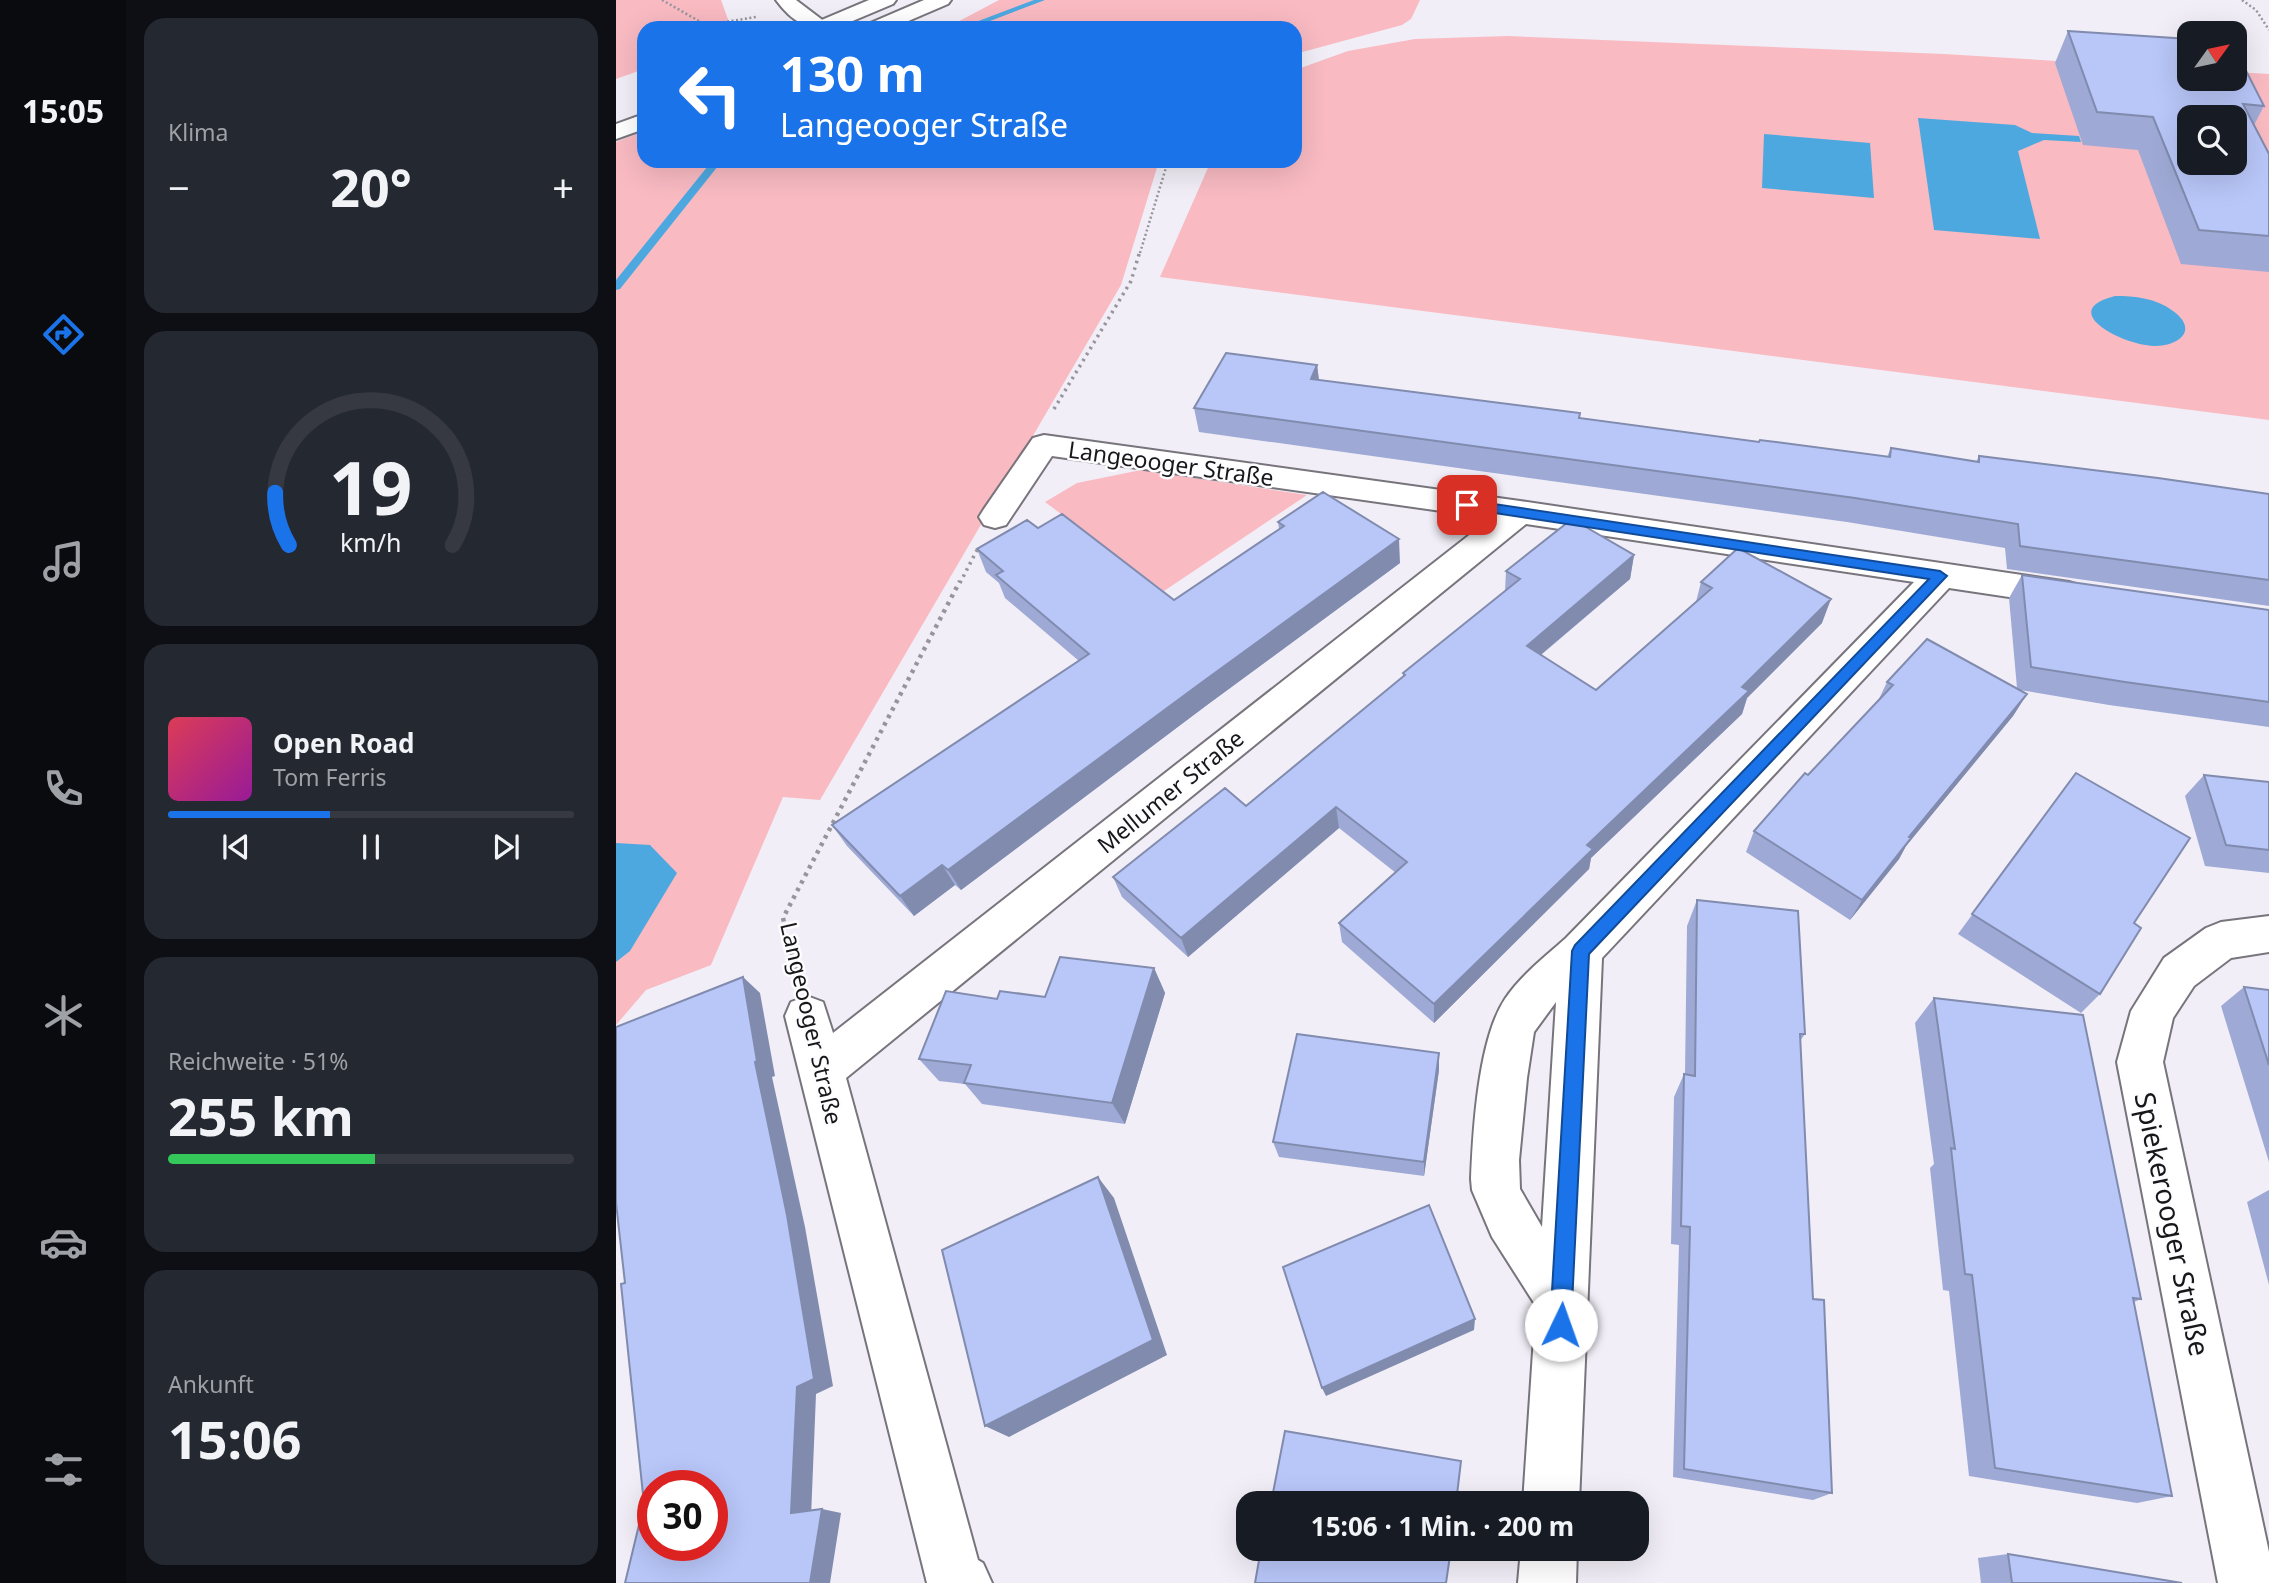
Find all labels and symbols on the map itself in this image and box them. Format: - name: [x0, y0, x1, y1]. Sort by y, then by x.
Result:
- north arrow: [2177, 21, 2247, 91]
- street label: Langeooger Straße: [1066, 433, 1276, 493]
- pin: [1437, 475, 1497, 535]
- street label: Mellumer Straße: [1090, 722, 1250, 860]
- street label: Langeooger Straße: [773, 919, 851, 1127]
- street label: Spiekerooger Straße: [2126, 1089, 2220, 1359]
- position arrow: [1524, 1288, 1598, 1362]
- speed limit sign: 30: [637, 1470, 728, 1561]

